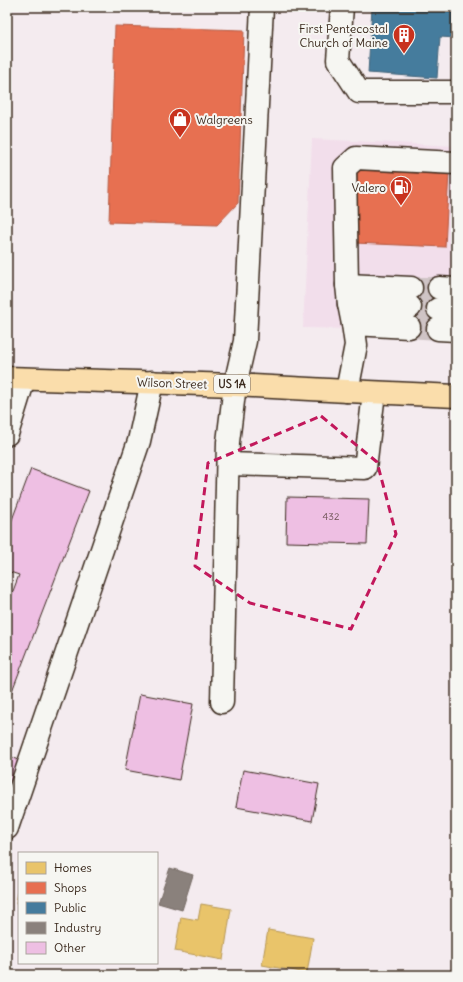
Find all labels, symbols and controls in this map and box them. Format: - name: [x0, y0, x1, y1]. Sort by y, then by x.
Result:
- place label: First Pentecostal Church of Maine: [299, 21, 388, 50]
- building icon: First Pentecostal Church of Maine: [391, 22, 417, 55]
- shop icon: Walgreens: [167, 106, 193, 139]
- place label: Walgreens: [196, 112, 253, 127]
- fuel station icon: Valero: [388, 174, 414, 207]
- place label: Valero: [351, 180, 386, 195]
- street label: Wilson Street: [137, 374, 207, 392]
- road number: US 1A: [214, 375, 250, 393]
- house number: 432: [323, 510, 340, 523]
- legend: [18, 852, 158, 964]
- text: Homes: [54, 860, 92, 875]
- text: Shops: [54, 880, 87, 895]
- text: Public: [54, 900, 86, 915]
- text: Industry: [54, 920, 101, 935]
- text: Other: [54, 940, 86, 955]

